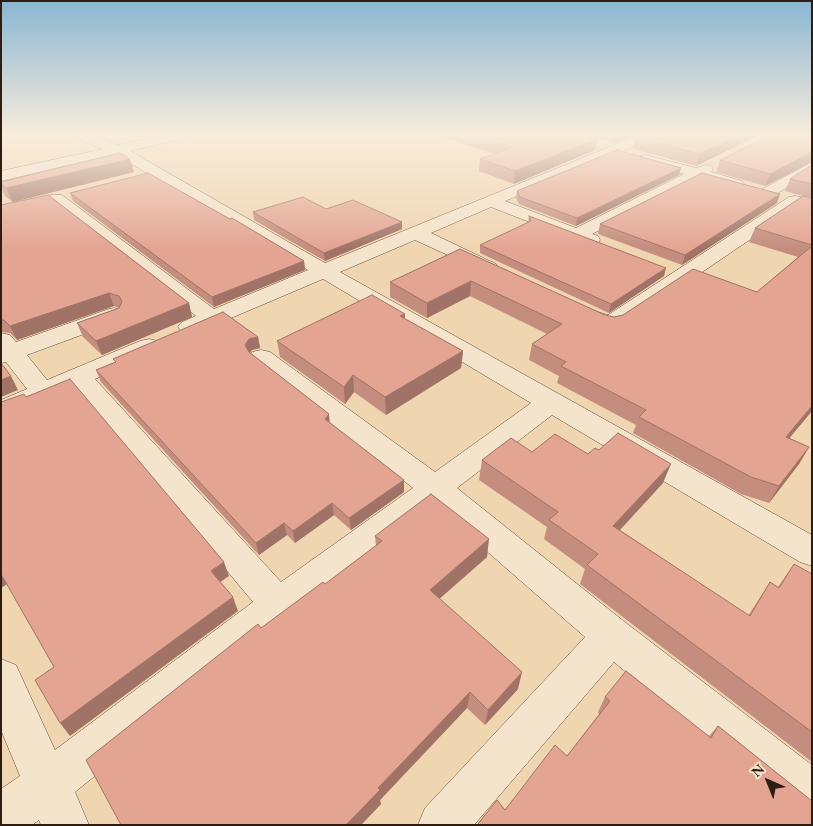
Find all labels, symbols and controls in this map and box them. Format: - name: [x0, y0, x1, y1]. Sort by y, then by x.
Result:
- north arrow: [743, 756, 793, 806]
- text: N: [747, 760, 768, 781]

